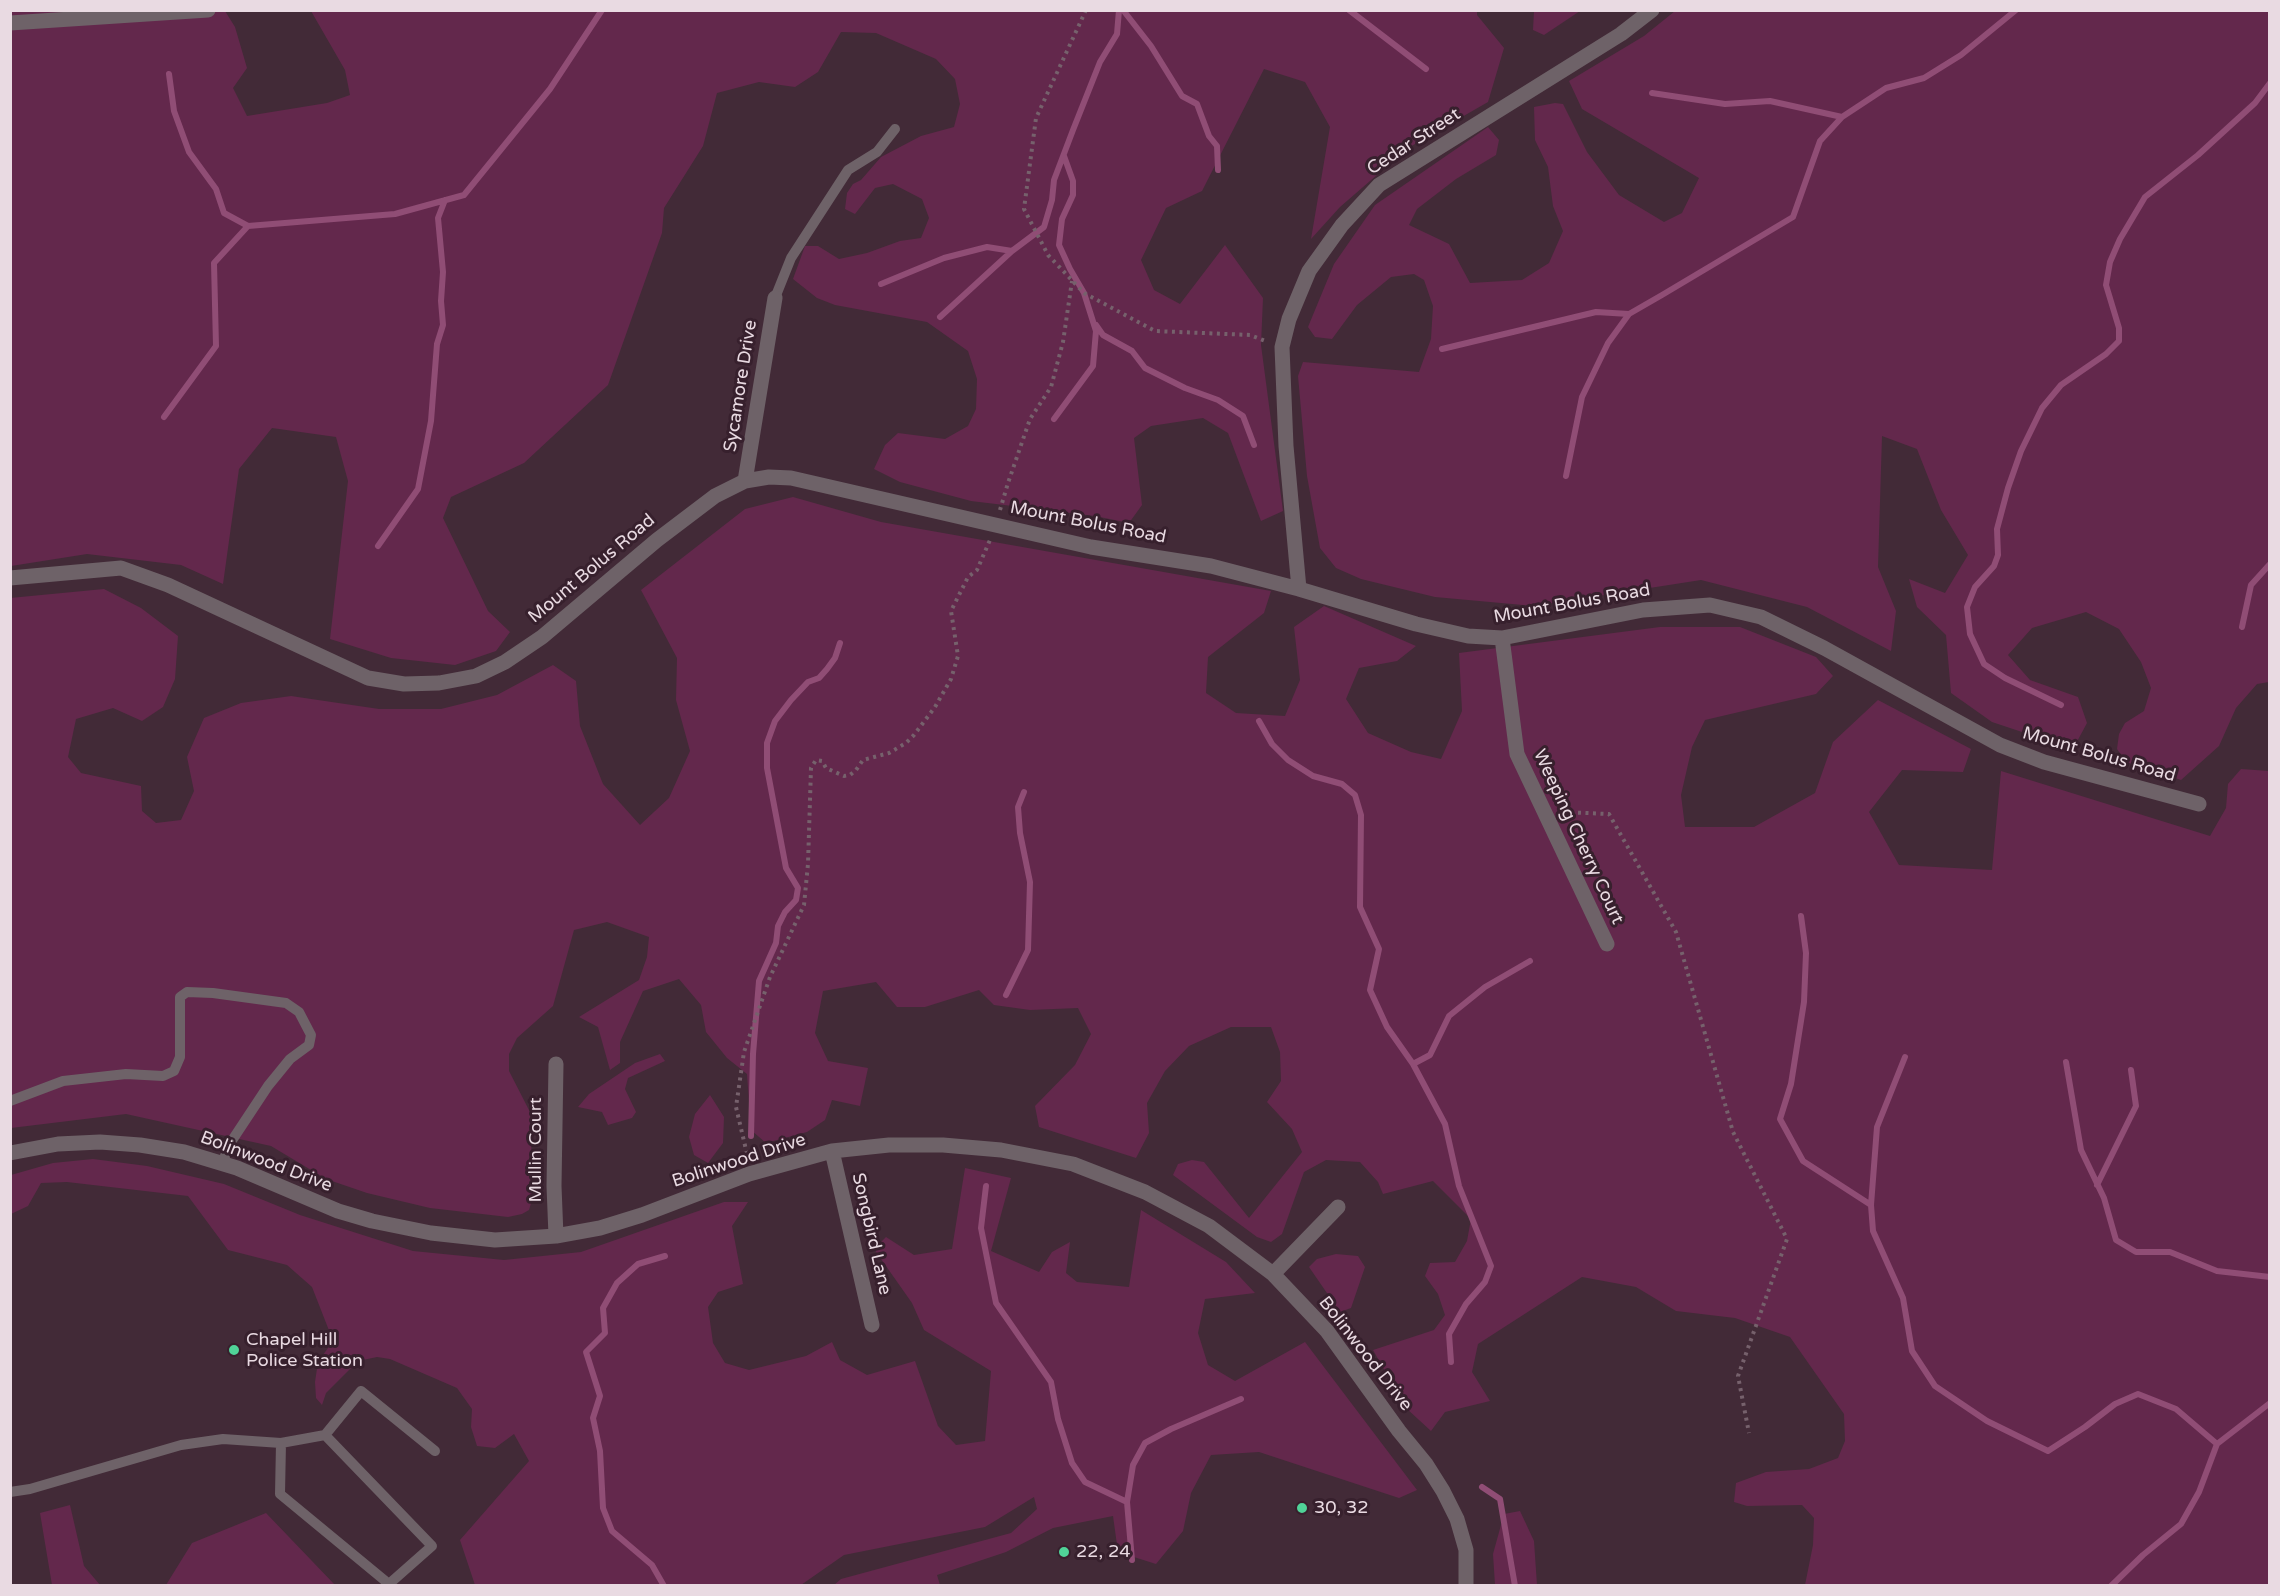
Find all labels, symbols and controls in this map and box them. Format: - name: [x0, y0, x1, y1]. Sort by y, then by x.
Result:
- street label: Cedar Street: [1363, 104, 1465, 180]
- street label: Sycamore Drive: [720, 319, 762, 453]
- street label: Mount Bolus Road: [1008, 497, 1168, 549]
- street label: Mount Bolus Road: [524, 510, 660, 628]
- street label: Mount Bolus Road: [1492, 580, 1652, 628]
- street label: Mount Bolus Road: [2020, 723, 2178, 787]
- street label: Weeping Cherry Court: [1528, 746, 1628, 928]
- street label: Mullin Court: [525, 1097, 547, 1203]
- street label: Bolinwood Drive: [197, 1127, 335, 1197]
- street label: Bolinwood Drive: [669, 1129, 809, 1193]
- street label: Songbird Lane: [846, 1171, 896, 1297]
- street label: Bolinwood Drive: [1314, 1292, 1416, 1416]
- place label: Chapel Hill Police Station: [246, 1329, 363, 1372]
- marker: Chapel Hill Police Station: [227, 1343, 241, 1357]
- place label: 30, 32: [1314, 1497, 1369, 1519]
- marker: 30, 32: [1295, 1501, 1309, 1515]
- place label: 22, 24: [1076, 1541, 1131, 1563]
- marker: 22, 24: [1057, 1545, 1071, 1559]

